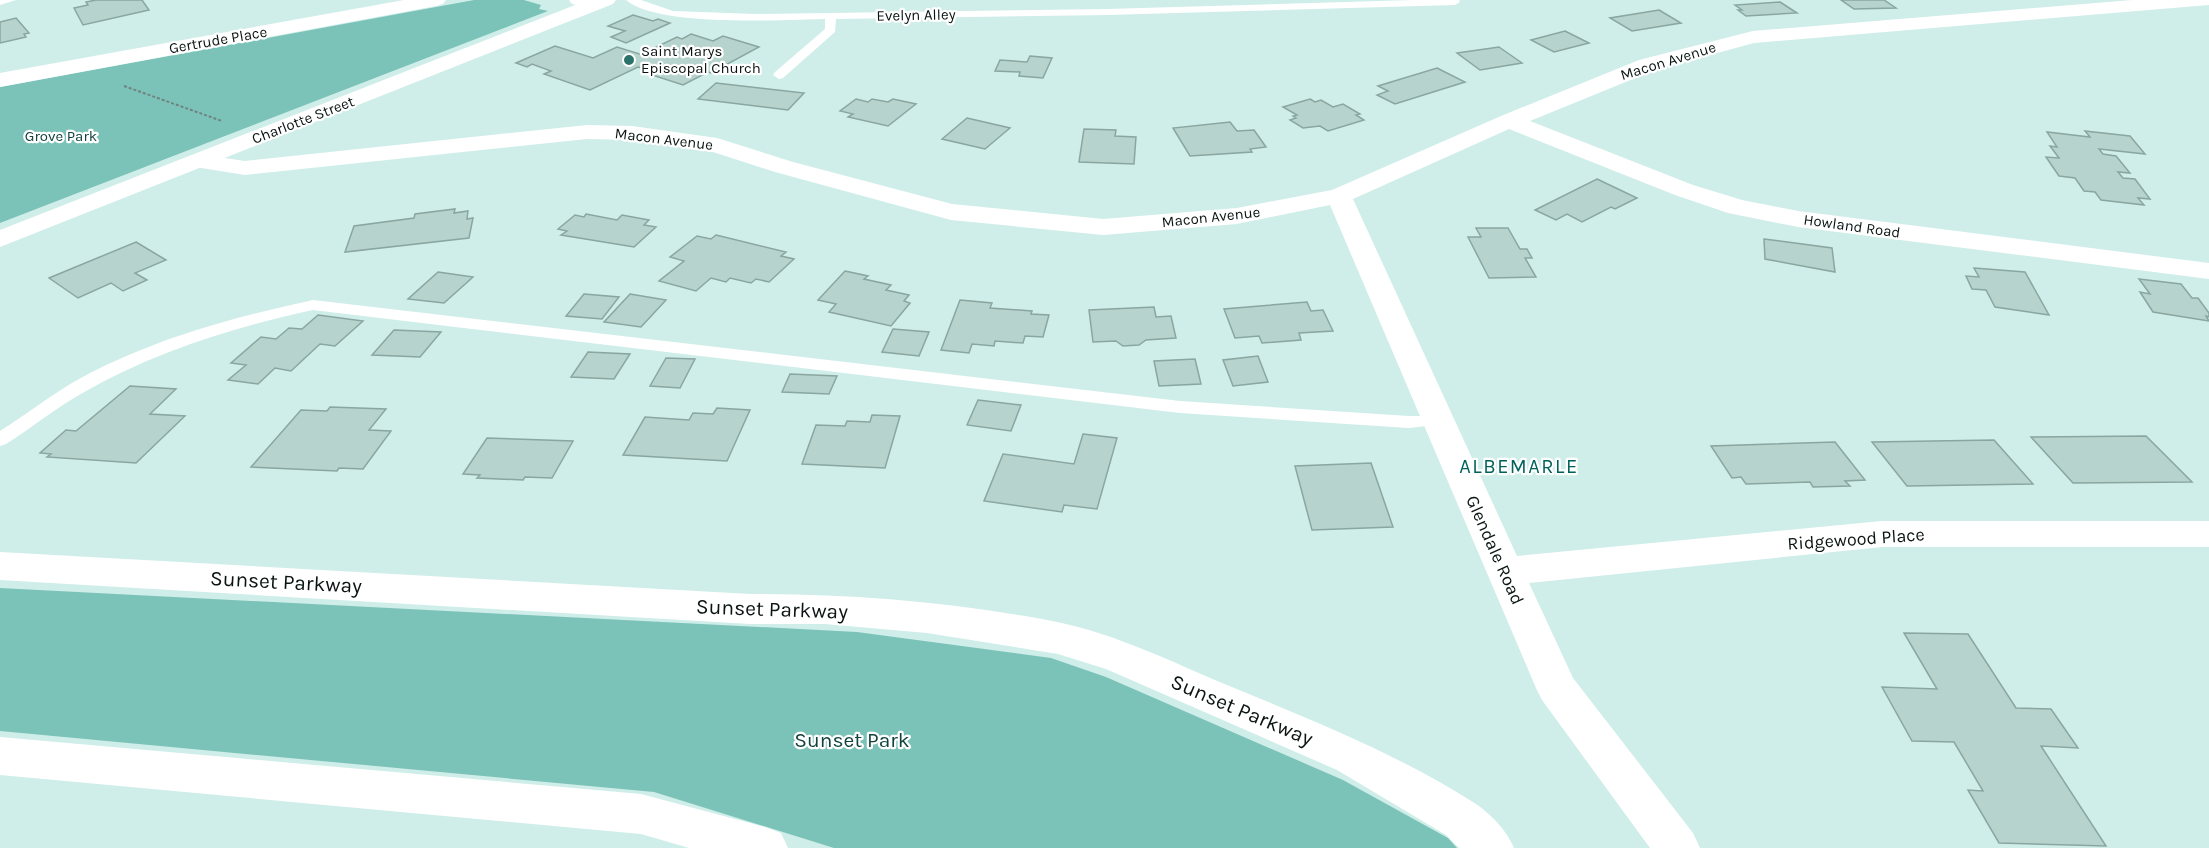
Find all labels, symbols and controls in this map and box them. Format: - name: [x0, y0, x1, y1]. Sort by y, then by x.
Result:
- street label: Evelyn Alley: [876, 5, 956, 25]
- street label: Gertrude Place: [168, 23, 268, 57]
- street label: Macon Avenue: [1618, 38, 1718, 84]
- place label: Saint Marys Episcopal Church: [641, 42, 761, 77]
- marker: Saint Marys Episcopal Church: [622, 53, 636, 67]
- street label: Charlotte Street: [249, 92, 357, 148]
- street label: Macon Avenue: [614, 124, 714, 154]
- park label: Grove Park: [25, 127, 97, 145]
- street label: Macon Avenue: [1161, 203, 1261, 231]
- street label: Howland Road: [1802, 210, 1902, 242]
- district label: ALBEMARLE: [1459, 455, 1579, 478]
- street label: Glendale Road: [1461, 492, 1529, 608]
- street label: Ridgewood Place: [1787, 523, 1925, 555]
- street label: Sunset Parkway: [209, 566, 363, 598]
- street label: Sunset Parkway: [696, 594, 849, 624]
- street label: Sunset Parkway: [1167, 669, 1317, 751]
- park label: Sunset Park: [794, 728, 910, 752]

